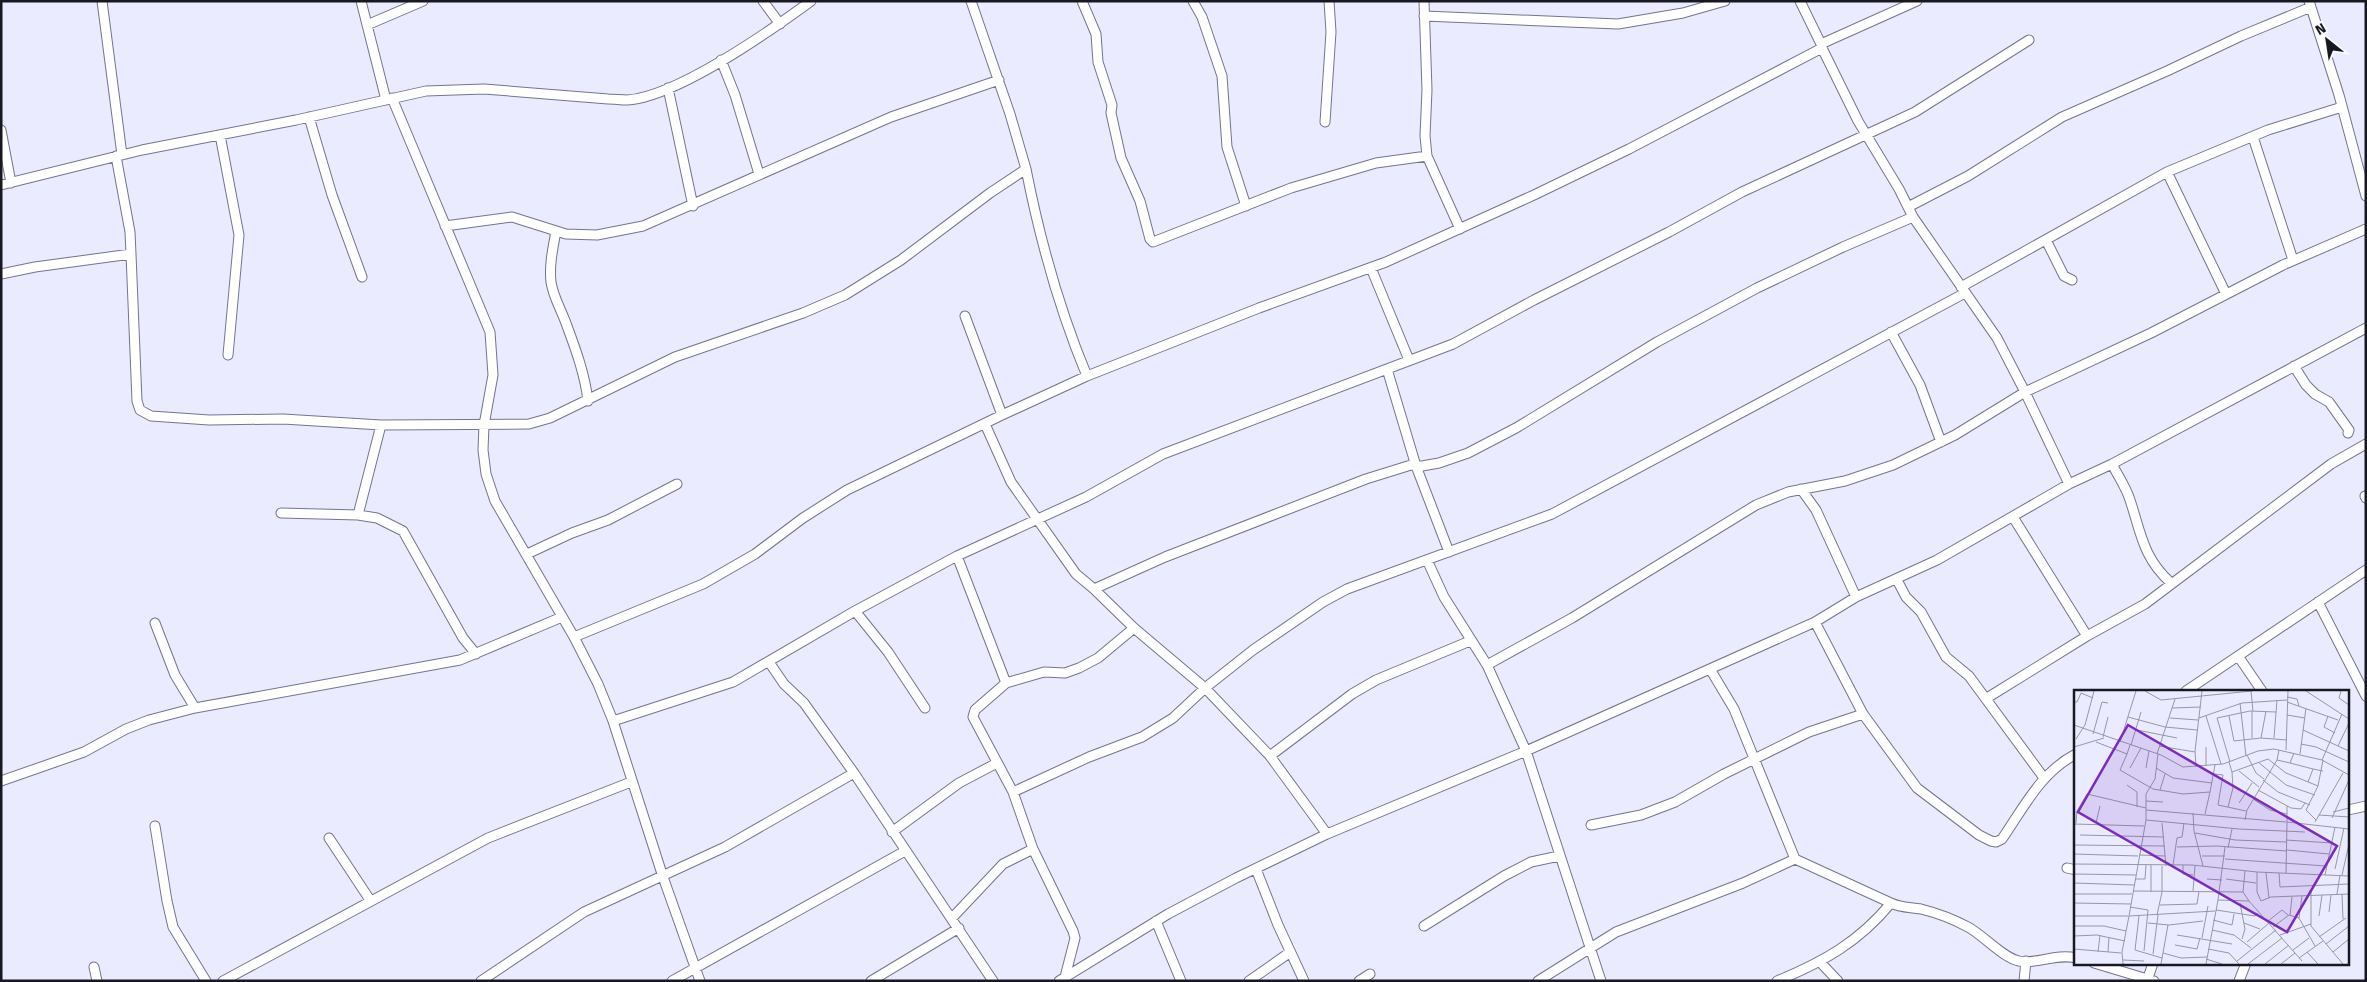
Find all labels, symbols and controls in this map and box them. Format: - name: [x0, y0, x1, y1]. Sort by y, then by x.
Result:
- north arrow: [2302, 15, 2352, 65]
- text: N: [2312, 19, 2329, 39]
- inset map: [2074, 690, 2350, 964]

